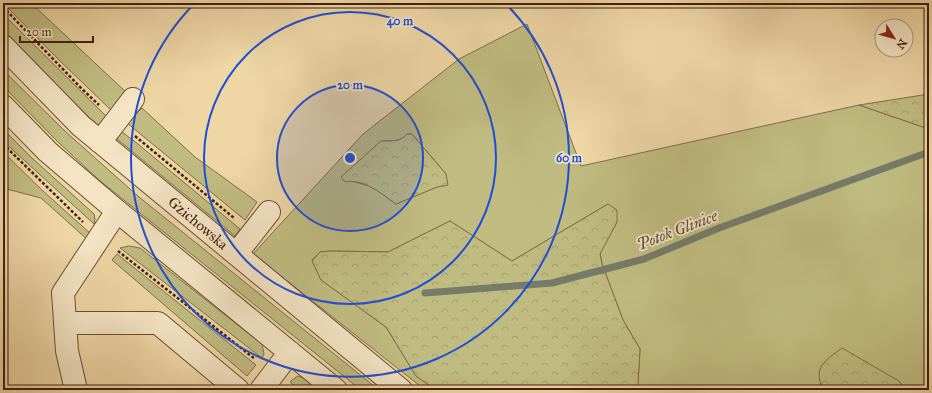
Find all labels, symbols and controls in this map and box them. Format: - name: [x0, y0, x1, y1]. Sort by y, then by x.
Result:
- text: 40 m: [387, 14, 414, 29]
- scale bar: [20, 18, 93, 44]
- north arrow: [874, 18, 914, 58]
- text: 20 m: [26, 25, 52, 39]
- text: N: [893, 36, 910, 52]
- text: 20 m: [337, 78, 364, 92]
- centre of rings: [343, 151, 357, 165]
- text: 60 m: [556, 151, 583, 165]
- street label: Gzichowska: [164, 193, 232, 254]
- water label: Potok Glinice: [634, 206, 721, 254]

